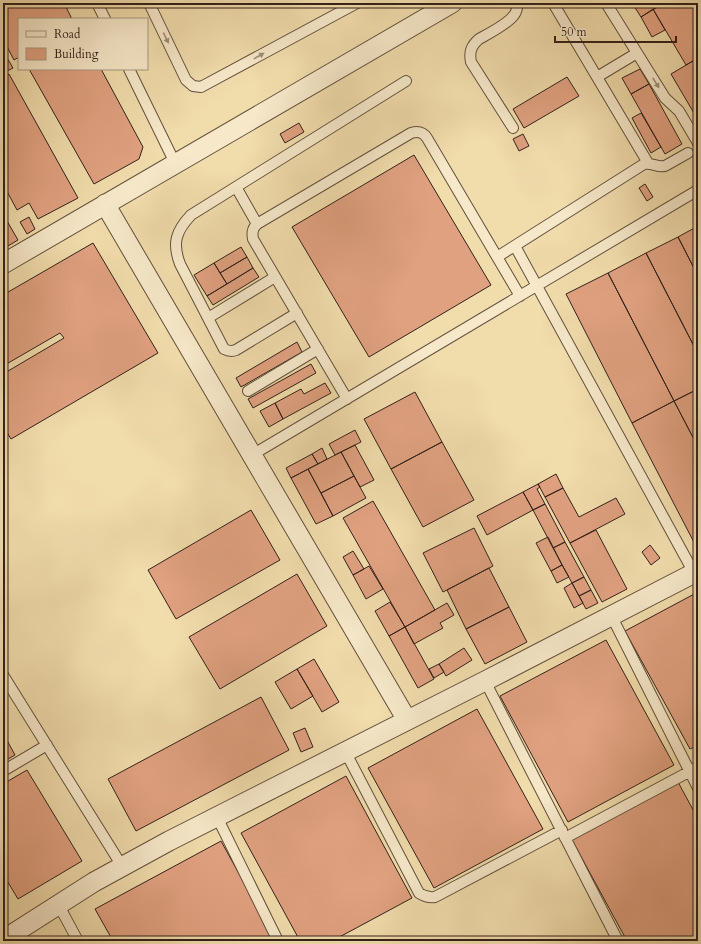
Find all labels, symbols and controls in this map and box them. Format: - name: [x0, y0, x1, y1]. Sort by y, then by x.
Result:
- legend: [18, 18, 148, 70]
- scale bar: [555, 18, 676, 44]
- text: 50 m: [561, 24, 588, 40]
- text: Road: [54, 26, 81, 42]
- one-way arrow: [163, 32, 169, 44]
- text: Building: [54, 46, 99, 62]
- one-way arrow: [253, 53, 265, 59]
- one-way arrow: [653, 77, 660, 89]

